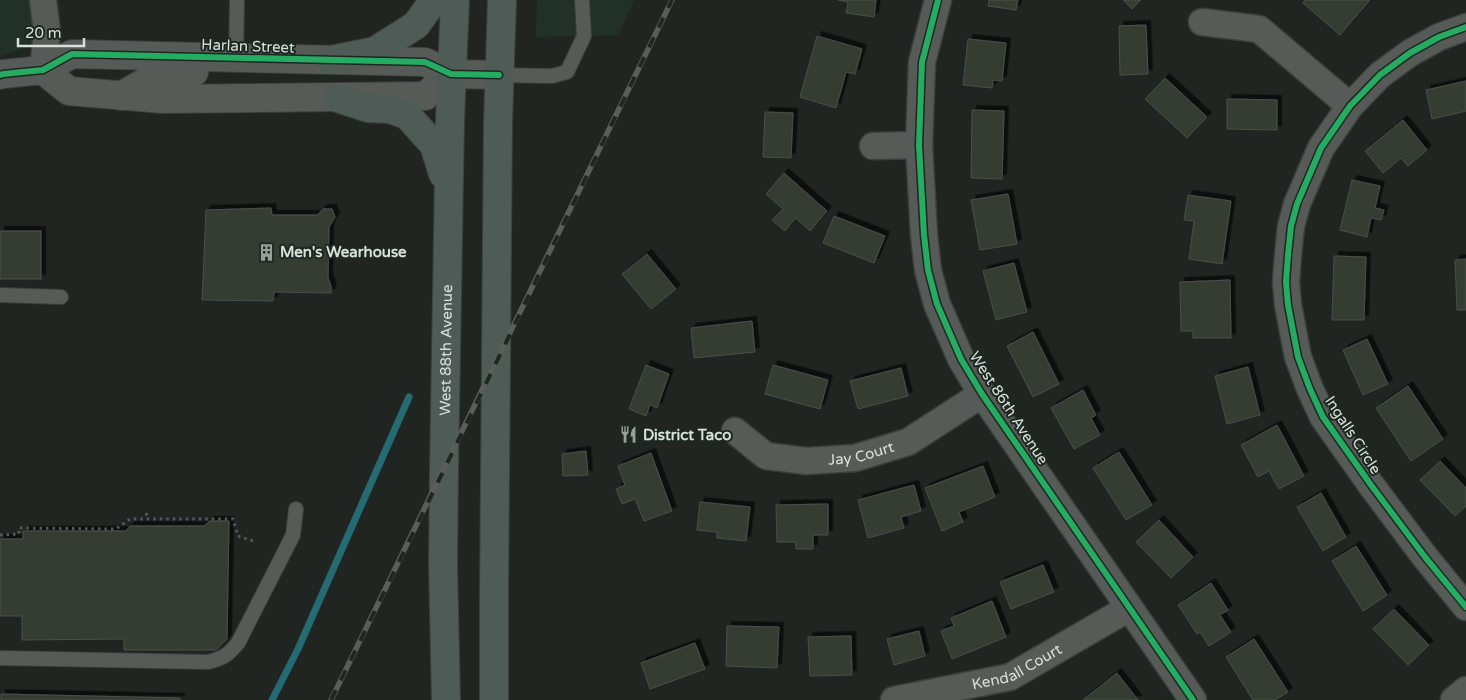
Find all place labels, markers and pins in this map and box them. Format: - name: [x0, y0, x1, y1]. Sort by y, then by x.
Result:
- building icon: Men's Wearhouse: [256, 242, 276, 262]
- place label: Men's Wearhouse: [280, 243, 407, 261]
- restaurant icon: District Taco: [619, 425, 639, 445]
- place label: District Taco: [643, 426, 731, 444]

